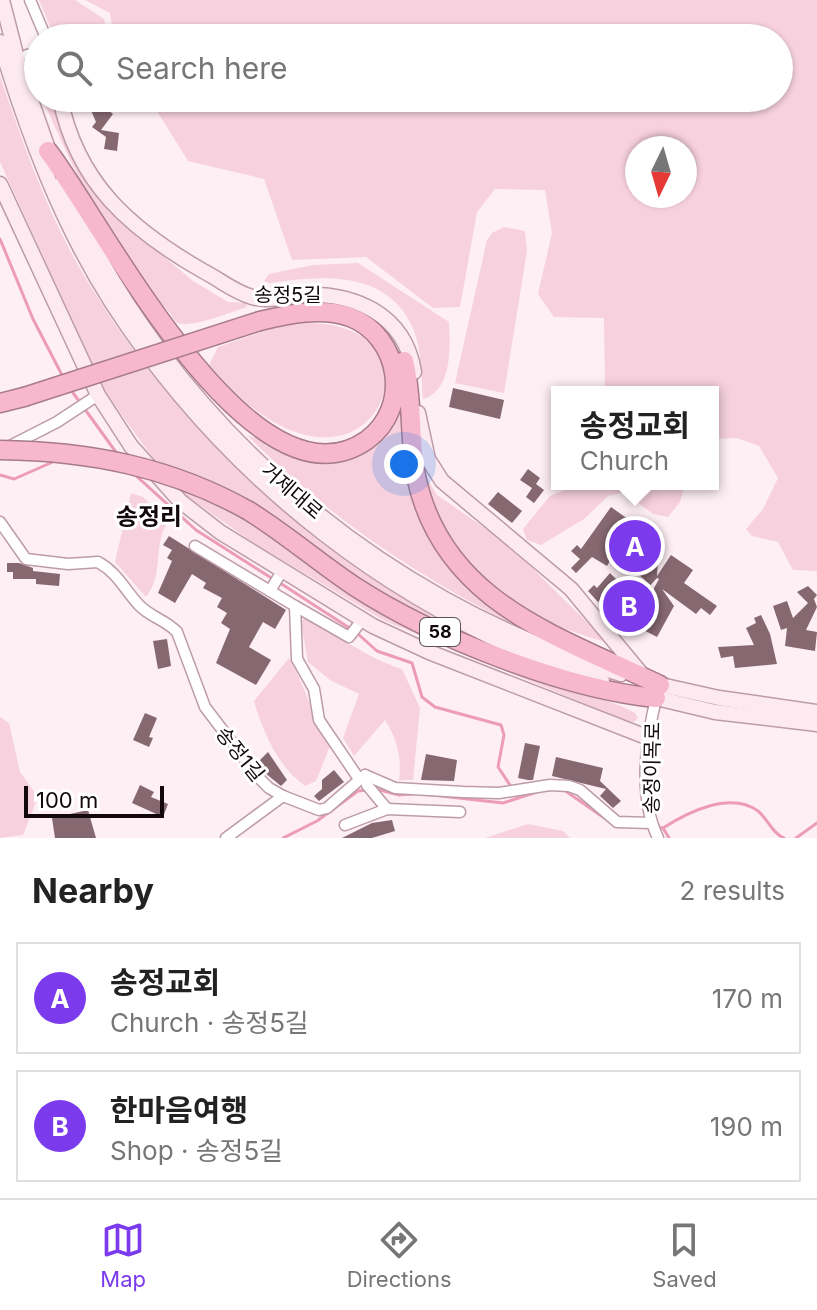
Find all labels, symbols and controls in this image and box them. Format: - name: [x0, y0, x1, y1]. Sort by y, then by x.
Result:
- search box: [24, 24, 793, 112]
- icon: search: [52, 46, 96, 90]
- text: Search here: [116, 50, 288, 86]
- north arrow: [625, 136, 697, 208]
- street label: 송정5길: [254, 283, 322, 307]
- popup: [551, 386, 719, 490]
- text: 송정교회: [580, 407, 690, 443]
- your location: [384, 444, 424, 484]
- text: Church: [580, 445, 669, 476]
- street label: 거제대로: [256, 458, 328, 524]
- district label: 송정리: [116, 502, 182, 531]
- pin: A: [609, 516, 661, 576]
- pin: B: [603, 576, 655, 636]
- road number: 58: [420, 618, 460, 646]
- street label: 송정1길: [211, 722, 269, 786]
- street label: 송정이목로: [639, 722, 665, 814]
- scale bar: [24, 782, 164, 818]
- text: 100 m: [36, 787, 98, 813]
- text: Nearby: [32, 870, 154, 911]
- text: 2 results: [680, 875, 785, 906]
- text: 송정교회: [110, 964, 220, 1000]
- text: A: [50, 983, 70, 1014]
- text: 170 m: [712, 983, 783, 1014]
- text: Church · 송정5길: [110, 1007, 309, 1038]
- text: 한마음여행: [110, 1092, 248, 1128]
- text: B: [51, 1111, 69, 1142]
- text: 190 m: [710, 1111, 783, 1142]
- text: Shop · 송정5길: [110, 1135, 283, 1166]
- tab: Map: [100, 1218, 146, 1292]
- tab: Directions: [347, 1218, 452, 1292]
- tab: Saved: [652, 1218, 717, 1292]

